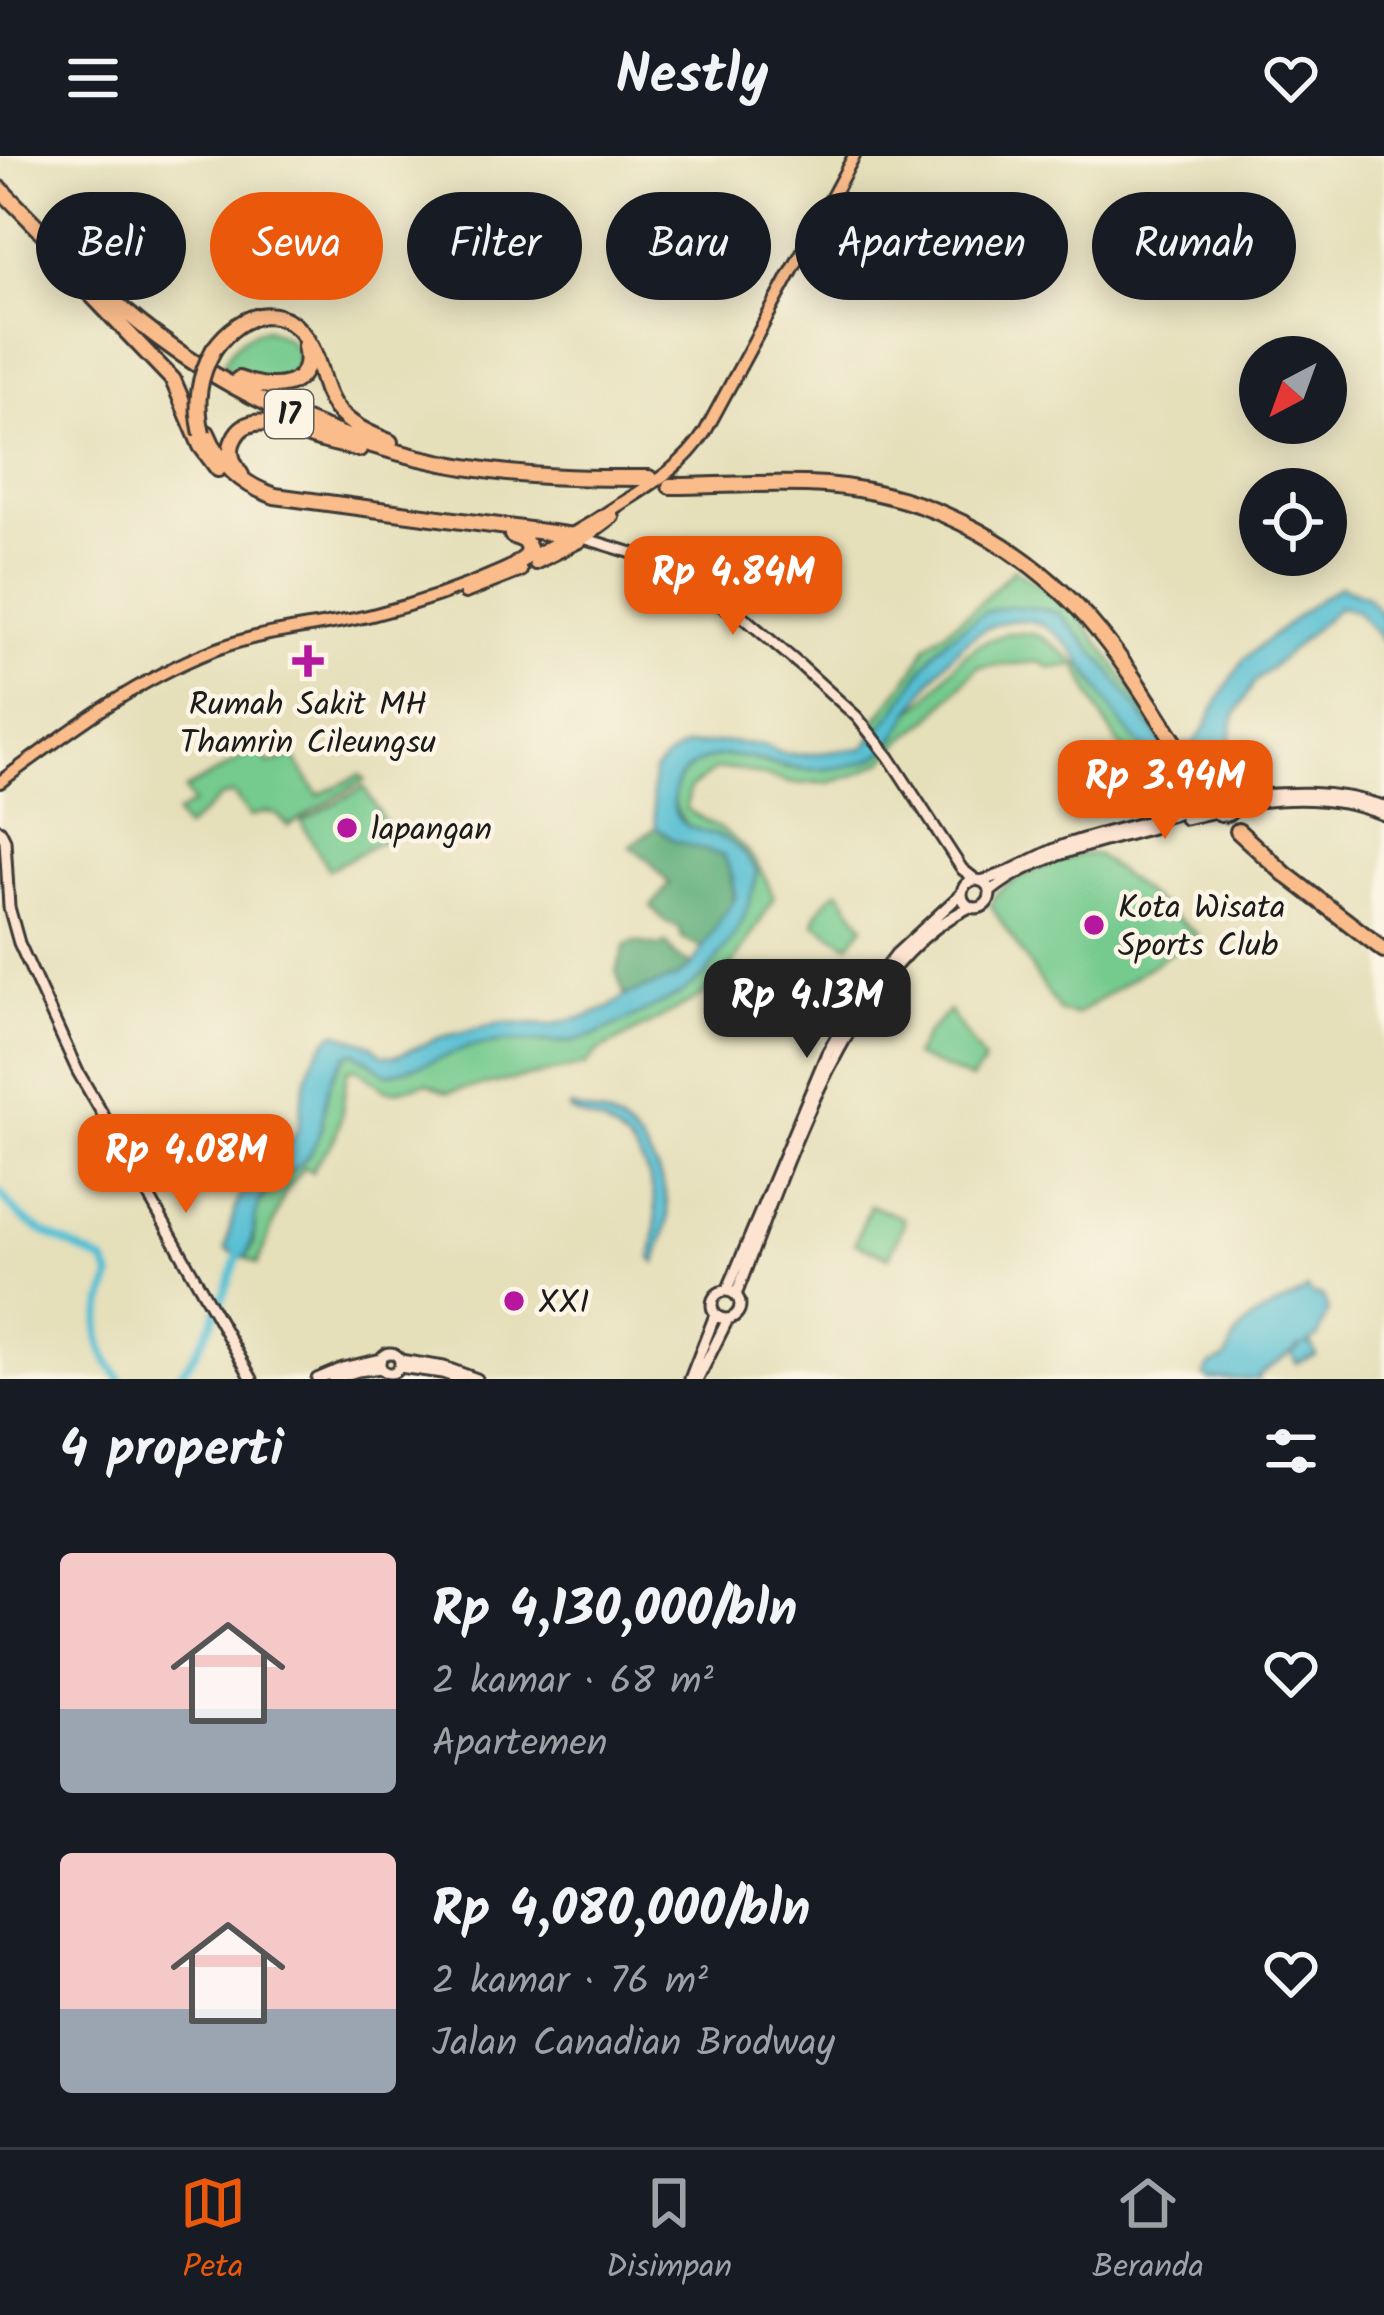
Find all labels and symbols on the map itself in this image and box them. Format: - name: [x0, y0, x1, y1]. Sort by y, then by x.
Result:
- north arrow: [1239, 336, 1347, 444]
- road number: 17: [265, 390, 313, 438]
- pin: Rp 4.84M: [609, 536, 857, 638]
- marker: Rumah Sakit MH Thamrin Cileungsu: [292, 645, 324, 677]
- place label: Rumah Sakit MH Thamrin Cileungsu: [180, 680, 436, 771]
- pin: Rp 3.94M: [1041, 740, 1289, 842]
- place label: lapangan: [371, 805, 492, 858]
- marker: lapangan: [334, 815, 360, 841]
- place label: Kota Wisata Sports Club: [1118, 883, 1285, 974]
- marker: Kota Wisata Sports Club: [1081, 912, 1107, 938]
- pin: Rp 4.13M: [683, 959, 931, 1061]
- pin: Rp 4.08M: [62, 1114, 310, 1216]
- place label: XXI: [538, 1278, 589, 1331]
- marker: XXI: [501, 1288, 527, 1314]

